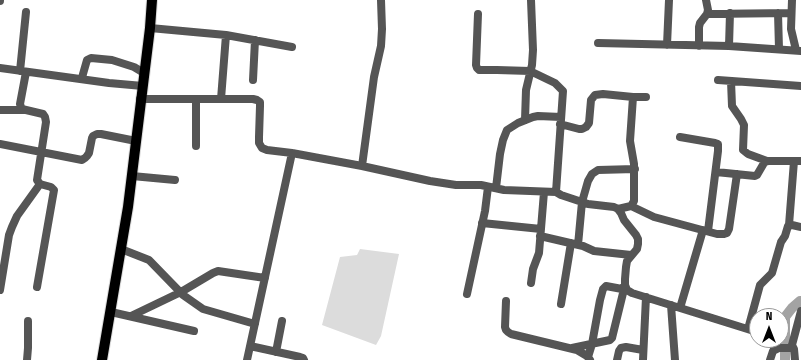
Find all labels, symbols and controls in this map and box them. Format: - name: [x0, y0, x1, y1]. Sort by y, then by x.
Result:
- north arrow: [749, 308, 789, 348]
- text: N: [766, 310, 772, 323]

